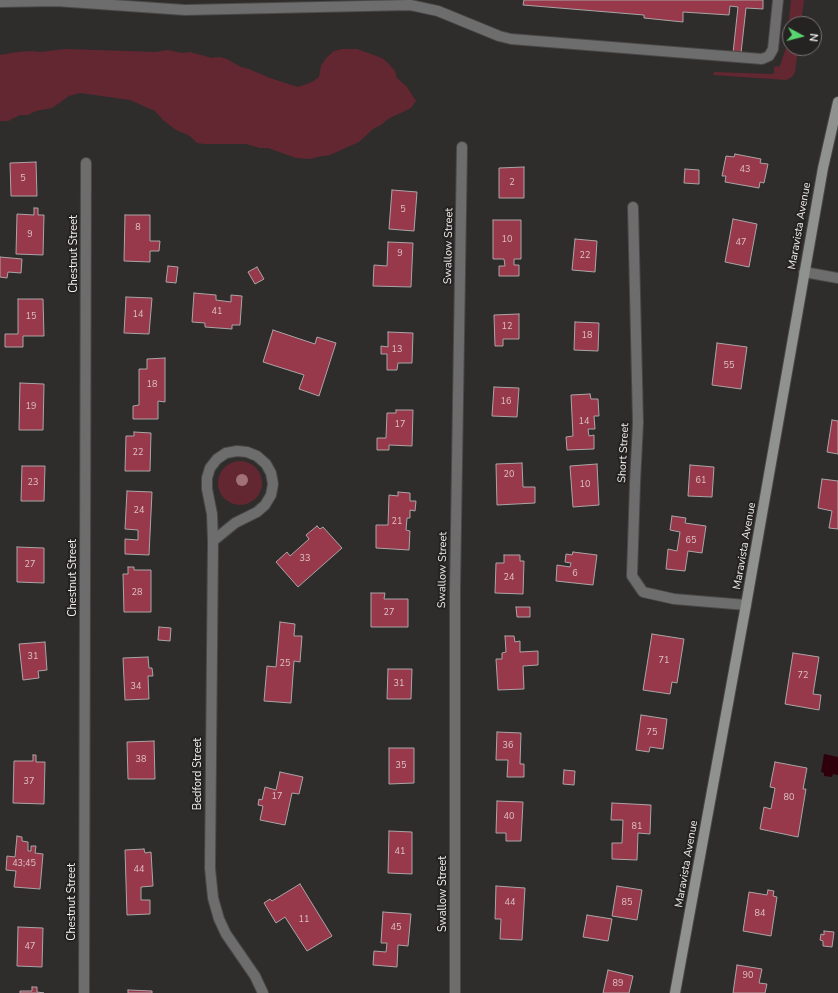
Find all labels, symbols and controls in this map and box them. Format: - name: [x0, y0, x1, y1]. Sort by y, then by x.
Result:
- north arrow: [782, 16, 822, 56]
- text: N: [805, 32, 821, 42]
- house number: 43: [740, 165, 750, 175]
- house number: 5: [20, 174, 26, 184]
- house number: 2: [509, 178, 515, 188]
- street label: Maravista Avenue: [786, 181, 814, 271]
- house number: 5: [400, 205, 406, 215]
- street label: Swallow Street: [442, 208, 456, 284]
- street label: Chestnut Street: [67, 215, 81, 293]
- house number: 8: [135, 223, 141, 233]
- house number: 9: [27, 230, 33, 240]
- house number: 10: [502, 235, 512, 245]
- house number: 47: [736, 238, 746, 248]
- house number: 9: [397, 249, 403, 259]
- house number: 22: [580, 251, 590, 261]
- house number: 41: [212, 307, 222, 317]
- house number: 14: [133, 310, 143, 320]
- house number: 15: [26, 312, 36, 322]
- house number: 12: [502, 322, 512, 332]
- house number: 18: [582, 331, 592, 341]
- house number: 13: [392, 345, 402, 355]
- house number: 55: [724, 361, 734, 371]
- house number: 18: [147, 380, 157, 390]
- house number: 16: [501, 397, 511, 407]
- house number: 19: [26, 402, 36, 412]
- house number: 14: [579, 417, 589, 427]
- house number: 17: [395, 420, 405, 430]
- street label: Short Street: [616, 423, 632, 483]
- house number: 22: [133, 448, 143, 458]
- house number: 20: [504, 470, 514, 480]
- house number: 61: [696, 476, 706, 486]
- house number: 23: [28, 478, 38, 488]
- house number: 10: [580, 480, 590, 490]
- street label: Maravista Avenue: [731, 501, 759, 591]
- house number: 24: [134, 506, 144, 516]
- house number: 21: [392, 517, 402, 527]
- street label: Swallow Street: [436, 532, 450, 608]
- house number: 65: [686, 536, 696, 546]
- street label: Chestnut Street: [66, 539, 80, 617]
- house number: 33: [300, 554, 310, 564]
- house number: 27: [25, 560, 35, 570]
- house number: 6: [572, 569, 578, 579]
- house number: 24: [504, 573, 514, 583]
- house number: 28: [132, 588, 142, 598]
- house number: 27: [384, 608, 394, 618]
- house number: 31: [28, 652, 38, 662]
- house number: 71: [659, 656, 669, 666]
- house number: 25: [280, 659, 290, 669]
- house number: 72: [798, 671, 808, 681]
- house number: 31: [394, 679, 404, 689]
- house number: 34: [131, 682, 141, 692]
- house number: 75: [647, 728, 657, 738]
- street label: Bedford Street: [191, 738, 205, 810]
- house number: 36: [503, 741, 513, 751]
- house number: 38: [136, 755, 146, 765]
- house number: 35: [396, 761, 406, 771]
- house number: 37: [24, 777, 34, 787]
- house number: 17: [272, 792, 282, 802]
- house number: 80: [784, 793, 794, 803]
- house number: 40: [504, 812, 514, 822]
- street label: Maravista Avenue: [673, 819, 701, 909]
- house number: 81: [632, 822, 642, 832]
- house number: 41: [395, 847, 405, 857]
- street label: Swallow Street: [436, 856, 450, 932]
- house number: 43;45: [12, 859, 36, 869]
- street label: Chestnut Street: [65, 863, 79, 941]
- house number: 44: [134, 865, 144, 875]
- house number: 44: [505, 898, 515, 908]
- house number: 85: [622, 898, 632, 908]
- house number: 84: [755, 909, 765, 919]
- house number: 11: [299, 915, 309, 925]
- house number: 45: [391, 923, 401, 933]
- house number: 47: [25, 942, 35, 952]
- house number: 90: [743, 971, 753, 981]
- house number: 89: [613, 979, 623, 989]

